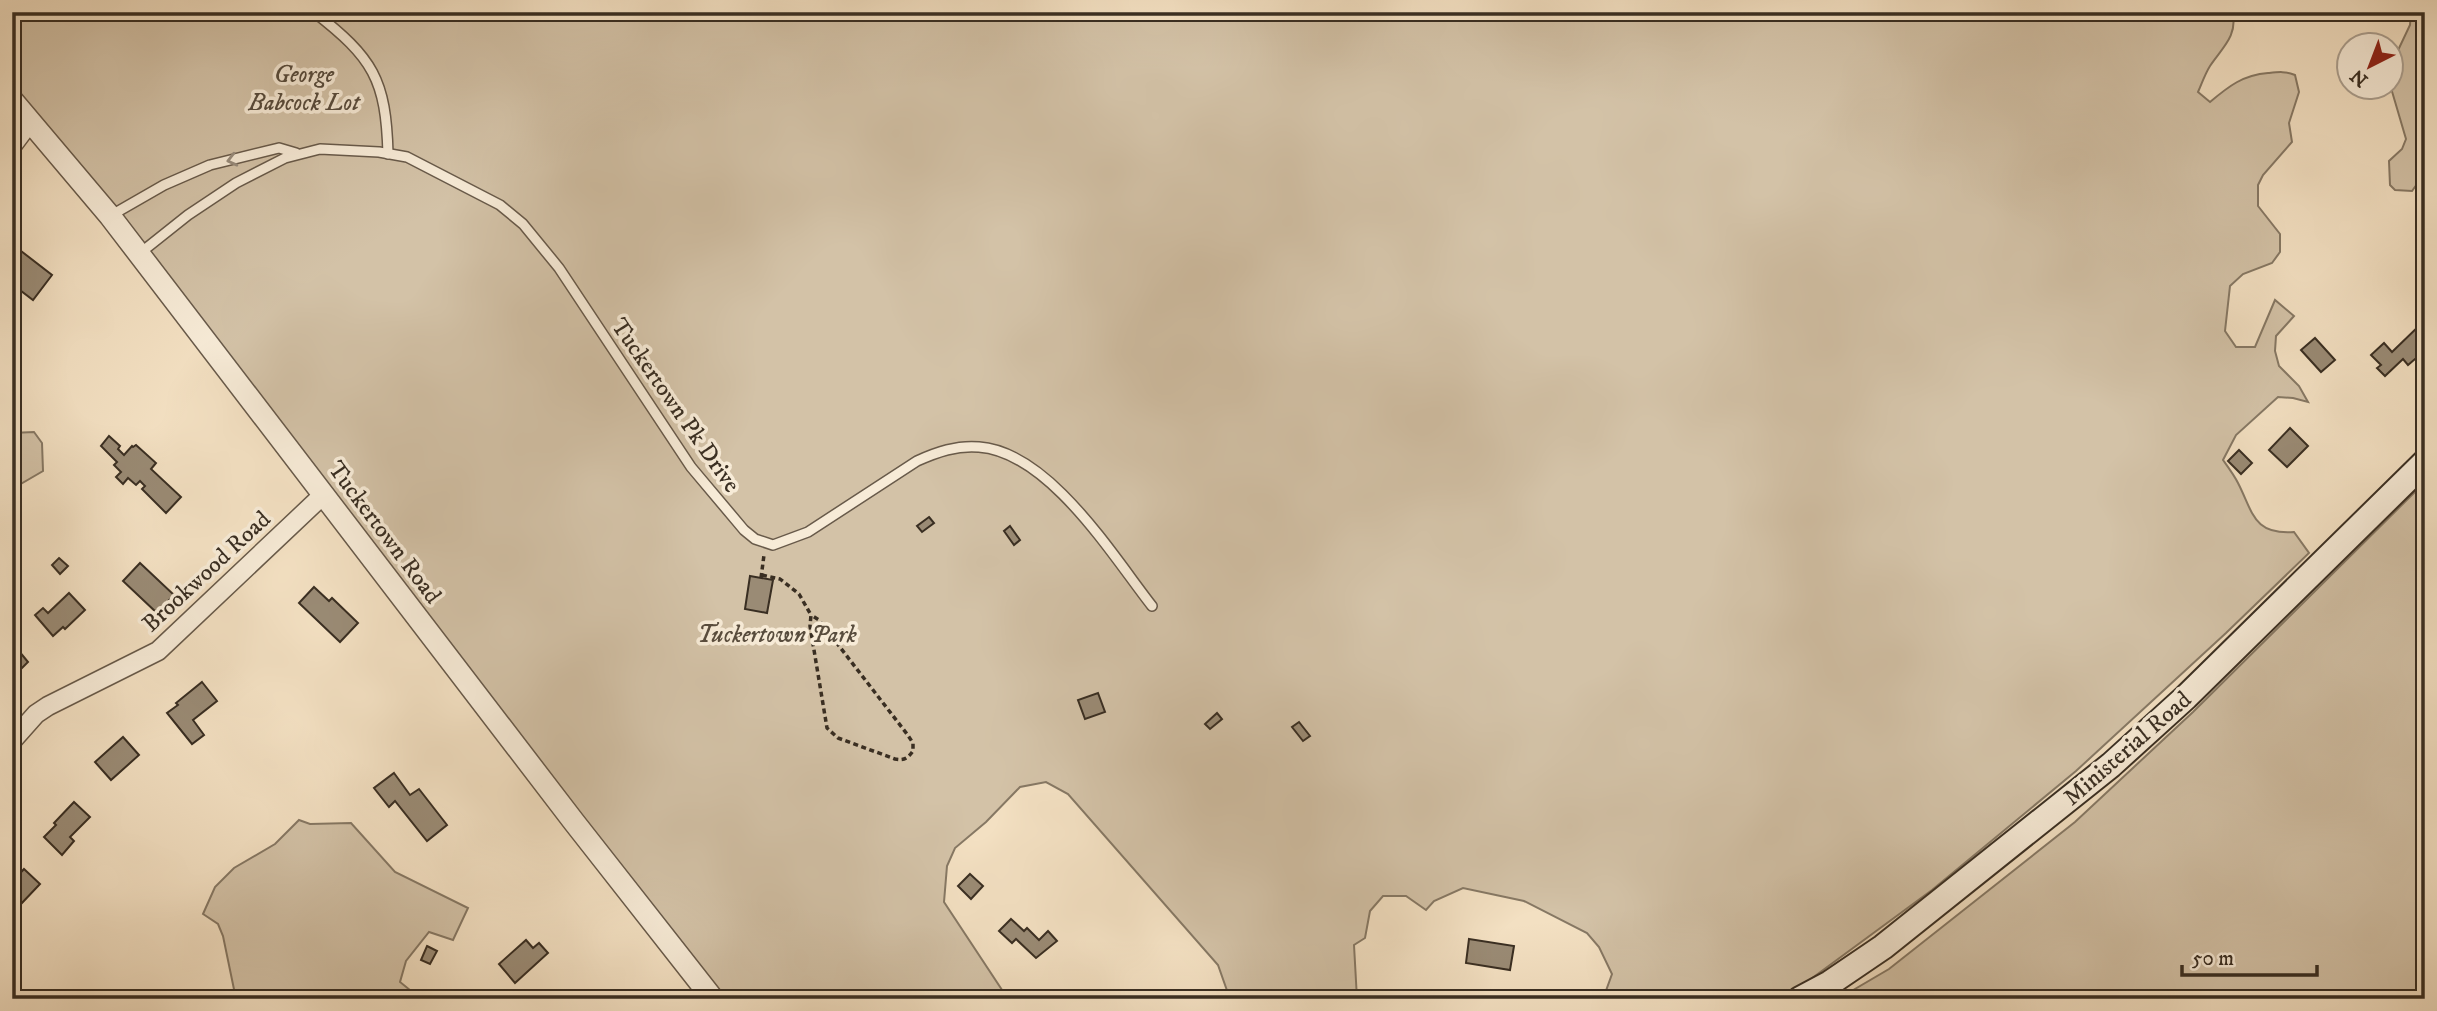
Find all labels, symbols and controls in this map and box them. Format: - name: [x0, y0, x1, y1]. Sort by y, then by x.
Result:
- north arrow: [2336, 32, 2406, 102]
- park label: George Babcock Lot: [248, 60, 361, 118]
- text: N: [2346, 63, 2373, 91]
- one-way arrow: [226, 151, 238, 166]
- street label: Tuckertown Pk Drive: [604, 313, 746, 498]
- street label: Tuckertown Road: [321, 455, 448, 610]
- street label: Brookwood Road: [136, 505, 277, 639]
- park label: Tuckertown Park: [697, 620, 857, 650]
- street label: Ministerial Road: [2057, 685, 2198, 813]
- scale bar: [2182, 934, 2316, 978]
- text: 50 m: [2192, 946, 2234, 972]

